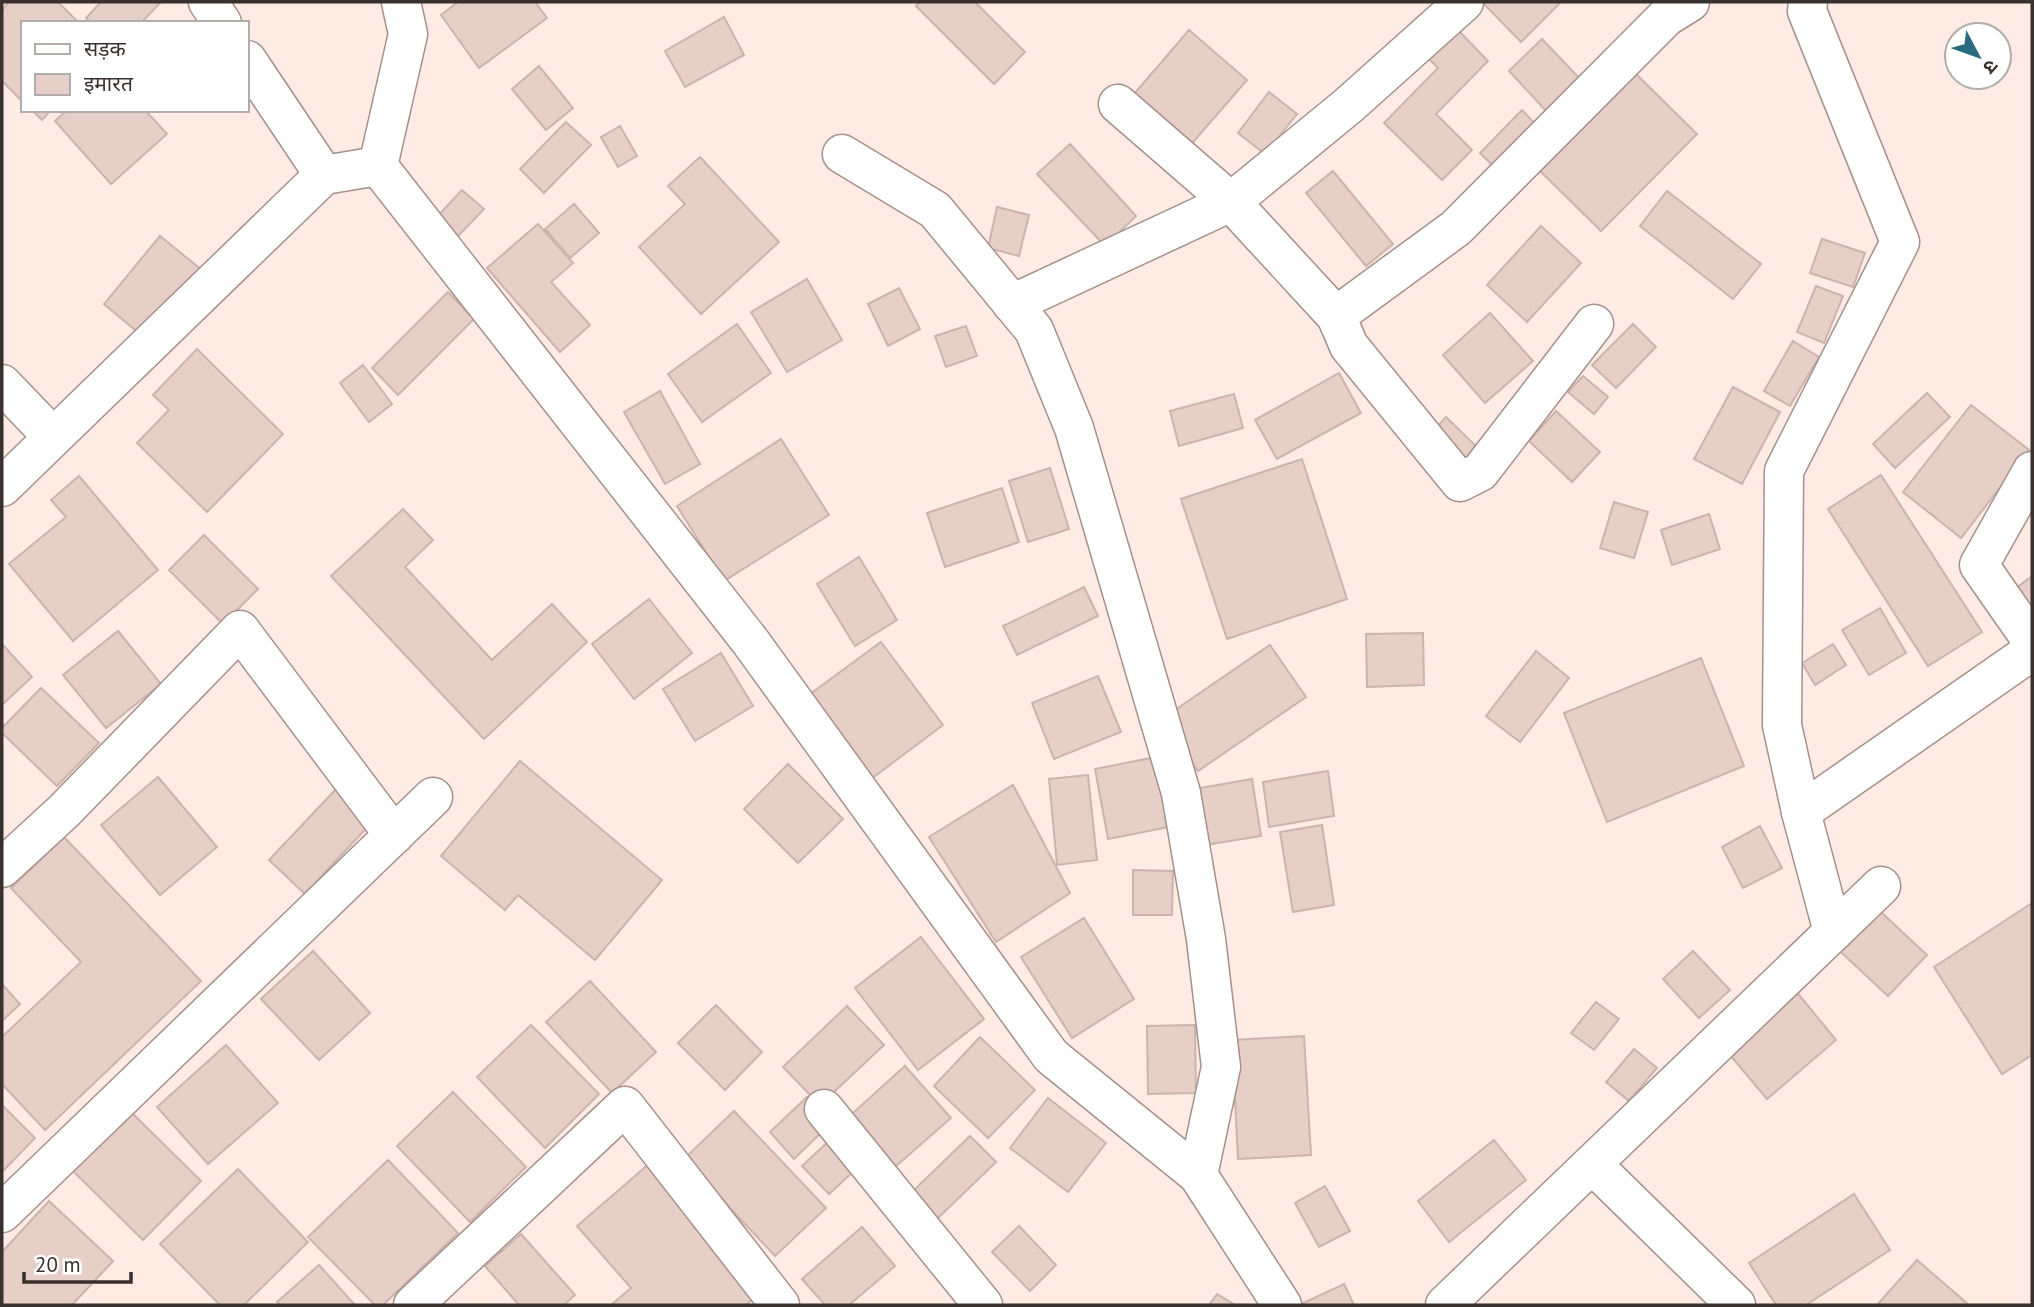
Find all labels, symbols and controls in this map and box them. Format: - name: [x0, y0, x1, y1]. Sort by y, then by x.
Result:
- legend: [21, 21, 248, 112]
- north arrow: [1943, 21, 2013, 91]
- text: सड़क: [84, 35, 126, 62]
- text: उ: [1978, 55, 2004, 80]
- text: इमारत: [84, 70, 134, 97]
- scale bar: [24, 1240, 131, 1284]
- text: 20 m: [35, 1251, 81, 1278]

